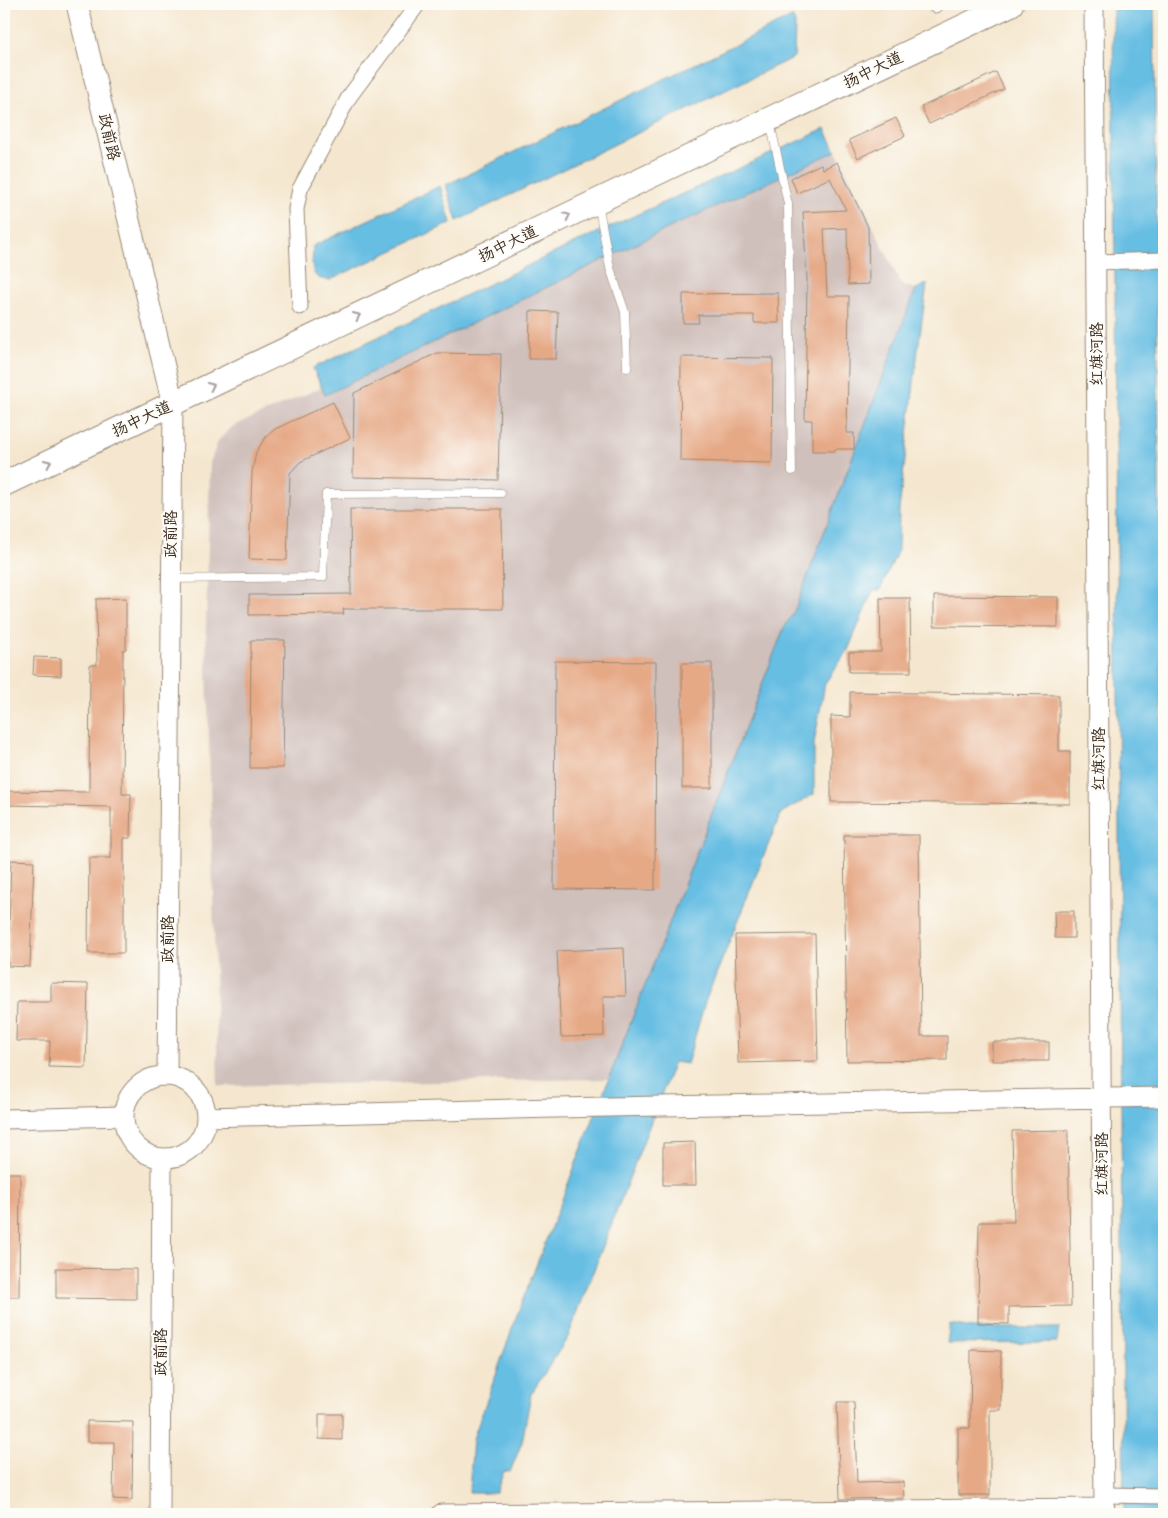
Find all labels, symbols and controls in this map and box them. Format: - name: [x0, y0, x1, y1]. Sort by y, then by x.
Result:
- street label: 扬中大道: [840, 48, 906, 92]
- street label: 政前路: [95, 112, 123, 162]
- one-way arrow: [562, 212, 571, 222]
- street label: 扬中大道: [475, 222, 541, 266]
- one-way arrow: [352, 312, 361, 323]
- street label: 红旗河路: [1088, 322, 1106, 386]
- one-way arrow: [205, 382, 214, 392]
- street label: 扬中大道: [109, 397, 175, 441]
- one-way arrow: [43, 459, 52, 469]
- street label: 政前路: [162, 510, 180, 558]
- street label: 红旗河路: [1090, 727, 1108, 791]
- street label: 政前路: [159, 915, 177, 963]
- street label: 红旗河路: [1093, 1132, 1111, 1196]
- street label: 政前路: [152, 1328, 170, 1376]

